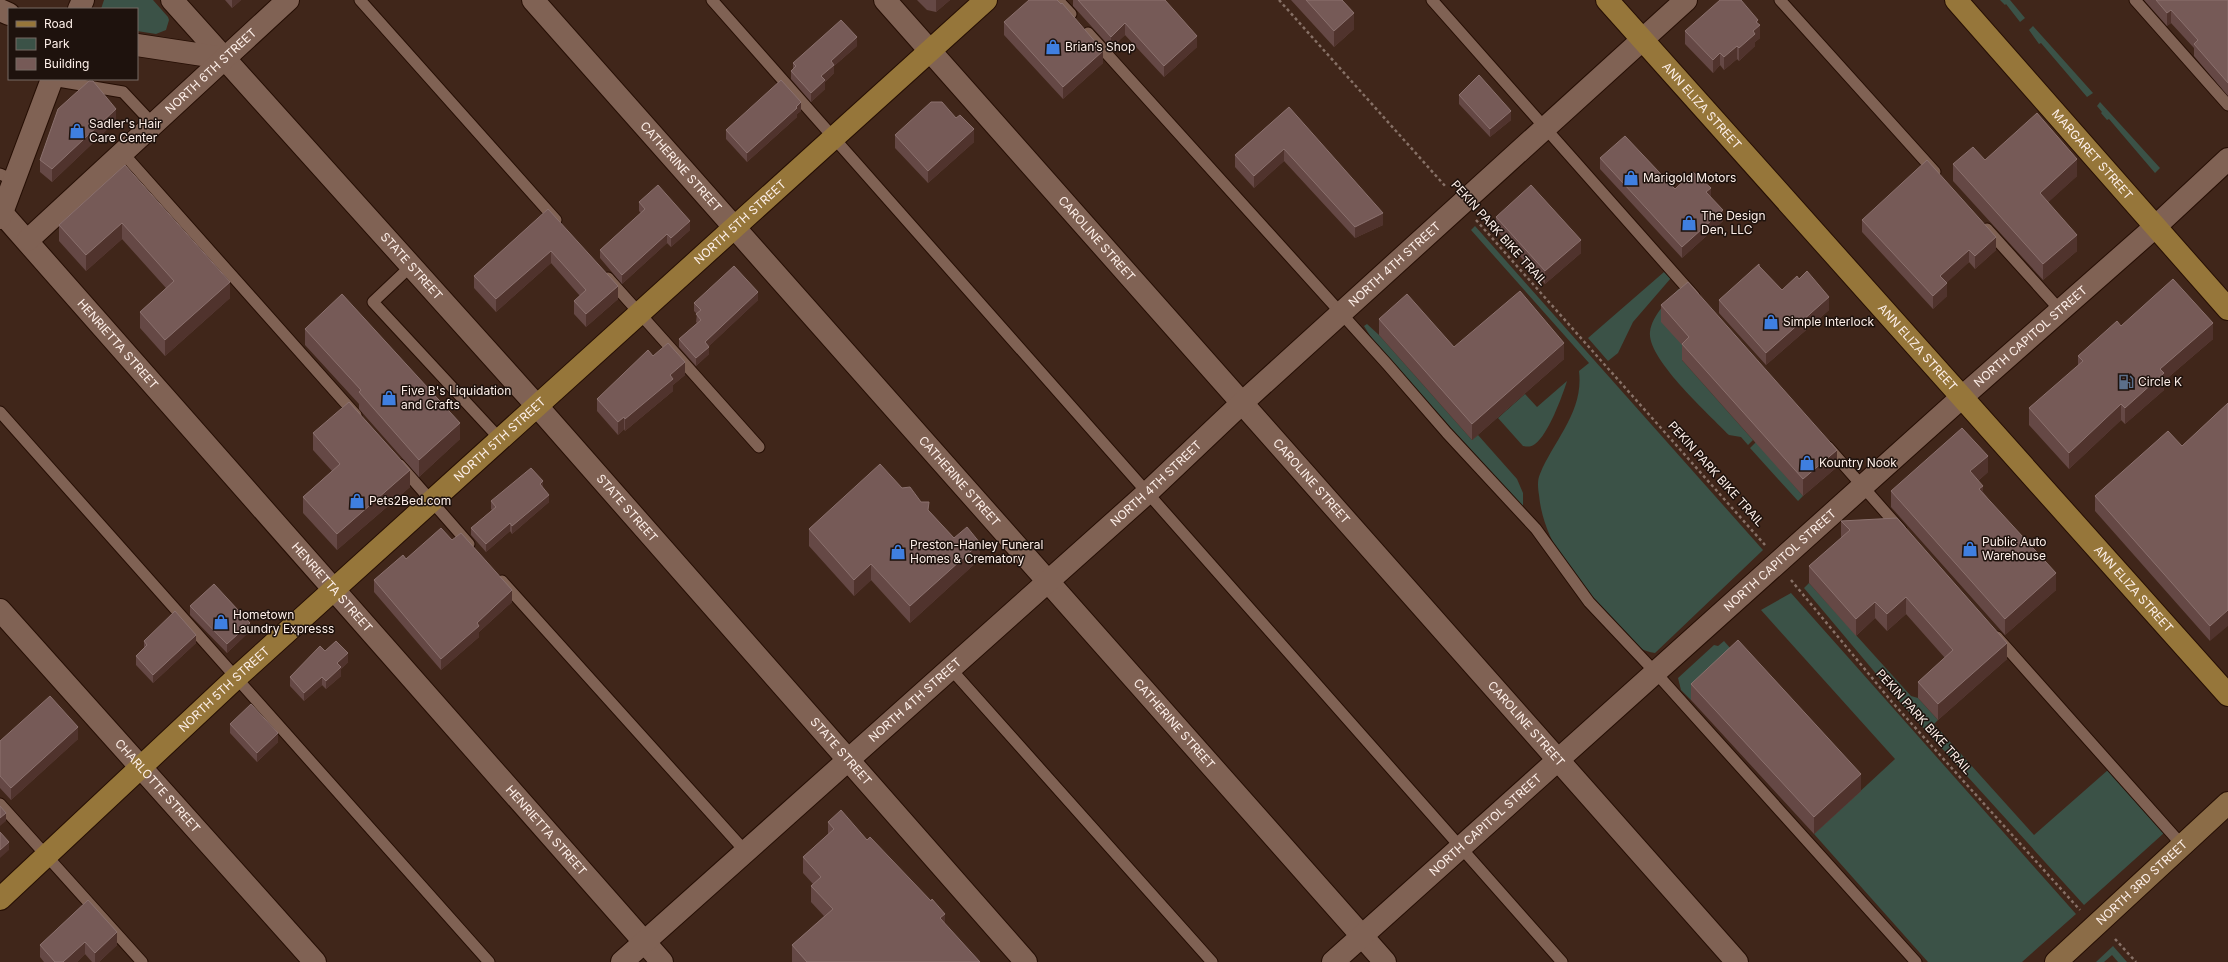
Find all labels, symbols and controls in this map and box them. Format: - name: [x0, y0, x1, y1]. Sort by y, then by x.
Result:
- legend: [8, 8, 138, 80]
- text: Road: [44, 16, 73, 31]
- street label: NORTH 6TH STREET: [162, 25, 260, 117]
- text: Park: [44, 36, 70, 51]
- shop icon: Brian’s Shop: [1044, 38, 1062, 56]
- place label: Brian’s Shop: [1065, 39, 1135, 54]
- text: Building: [44, 56, 89, 71]
- street label: ANN ELIZA STREET: [1659, 59, 1745, 152]
- street label: MARGARET STREET: [2049, 106, 2136, 203]
- place label: Sadler's Hair Care Center: [89, 116, 162, 145]
- street label: CATHERINE STREET: [637, 118, 725, 215]
- shop icon: Sadler's Hair Care Center: [68, 122, 86, 140]
- shop icon: Marigold Motors: [1622, 169, 1640, 187]
- place label: Marigold Motors: [1643, 170, 1736, 185]
- street label: NORTH 5TH STREET: [691, 176, 789, 267]
- street label: PEKIN PARK BIKE TRAIL: [1448, 177, 1551, 288]
- street label: CAROLINE STREET: [1055, 193, 1139, 284]
- place label: The Design Den, LLC: [1701, 208, 1766, 237]
- shop icon: The Design Den, LLC: [1680, 214, 1698, 232]
- street label: NORTH 4TH STREET: [1345, 218, 1444, 310]
- street label: STATE STREET: [378, 229, 446, 303]
- street label: NORTH CAPITOL STREET: [1971, 282, 2090, 390]
- street label: HENRIETTA STREET: [74, 296, 162, 392]
- street label: ANN ELIZA STREET: [1875, 301, 1961, 394]
- shop icon: Simple Interlock: [1762, 313, 1780, 331]
- place label: Simple Interlock: [1783, 314, 1875, 329]
- fuel station icon: Circle K: [2117, 373, 2135, 391]
- place label: Circle K: [2138, 374, 2182, 389]
- place label: Five B's Liquidation and Crafts: [401, 383, 511, 412]
- shop icon: Five B's Liquidation and Crafts: [380, 389, 398, 407]
- street label: NORTH 5TH STREET: [450, 394, 549, 484]
- street label: PEKIN PARK BIKE TRAIL: [1665, 418, 1768, 529]
- street label: CATHERINE STREET: [916, 433, 1004, 529]
- street label: CAROLINE STREET: [1270, 435, 1354, 527]
- street label: NORTH 4TH STREET: [1107, 437, 1205, 529]
- shop icon: Kountry Nook: [1798, 454, 1816, 472]
- place label: Kountry Nook: [1819, 455, 1897, 470]
- street label: STATE STREET: [593, 471, 661, 545]
- shop icon: Pets2Bed.com: [348, 492, 366, 510]
- place label: Pets2Bed.com: [369, 493, 451, 508]
- street label: NORTH CAPITOL STREET: [1721, 506, 1839, 614]
- place label: Public Auto Warehouse: [1982, 534, 2047, 563]
- place label: Preston-Hanley Funeral Homes & Crematory: [910, 537, 1043, 566]
- street label: HENRIETTA STREET: [289, 539, 376, 635]
- shop icon: Public Auto Warehouse: [1961, 540, 1979, 558]
- street label: ANN ELIZA STREET: [2091, 542, 2177, 636]
- shop icon: Preston-Hanley Funeral Homes & Crematory: [889, 543, 907, 561]
- place label: Hometown Laundry Expresss: [233, 607, 334, 636]
- shop icon: Hometown Laundry Expresss: [212, 613, 230, 631]
- street label: NORTH 5TH STREET: [175, 643, 273, 735]
- street label: NORTH 4TH STREET: [865, 654, 964, 745]
- street label: PEKIN PARK BIKE TRAIL: [1873, 666, 1976, 777]
- street label: CATHERINE STREET: [1131, 675, 1219, 772]
- street label: CAROLINE STREET: [1485, 678, 1568, 769]
- street label: STATE STREET: [807, 714, 875, 788]
- street label: CHARLOTTE STREET: [112, 736, 204, 836]
- street label: NORTH CAPITOL STREET: [1426, 770, 1545, 879]
- street label: HENRIETTA STREET: [503, 782, 590, 878]
- street label: NORTH 3RD STREET: [2093, 836, 2190, 928]

